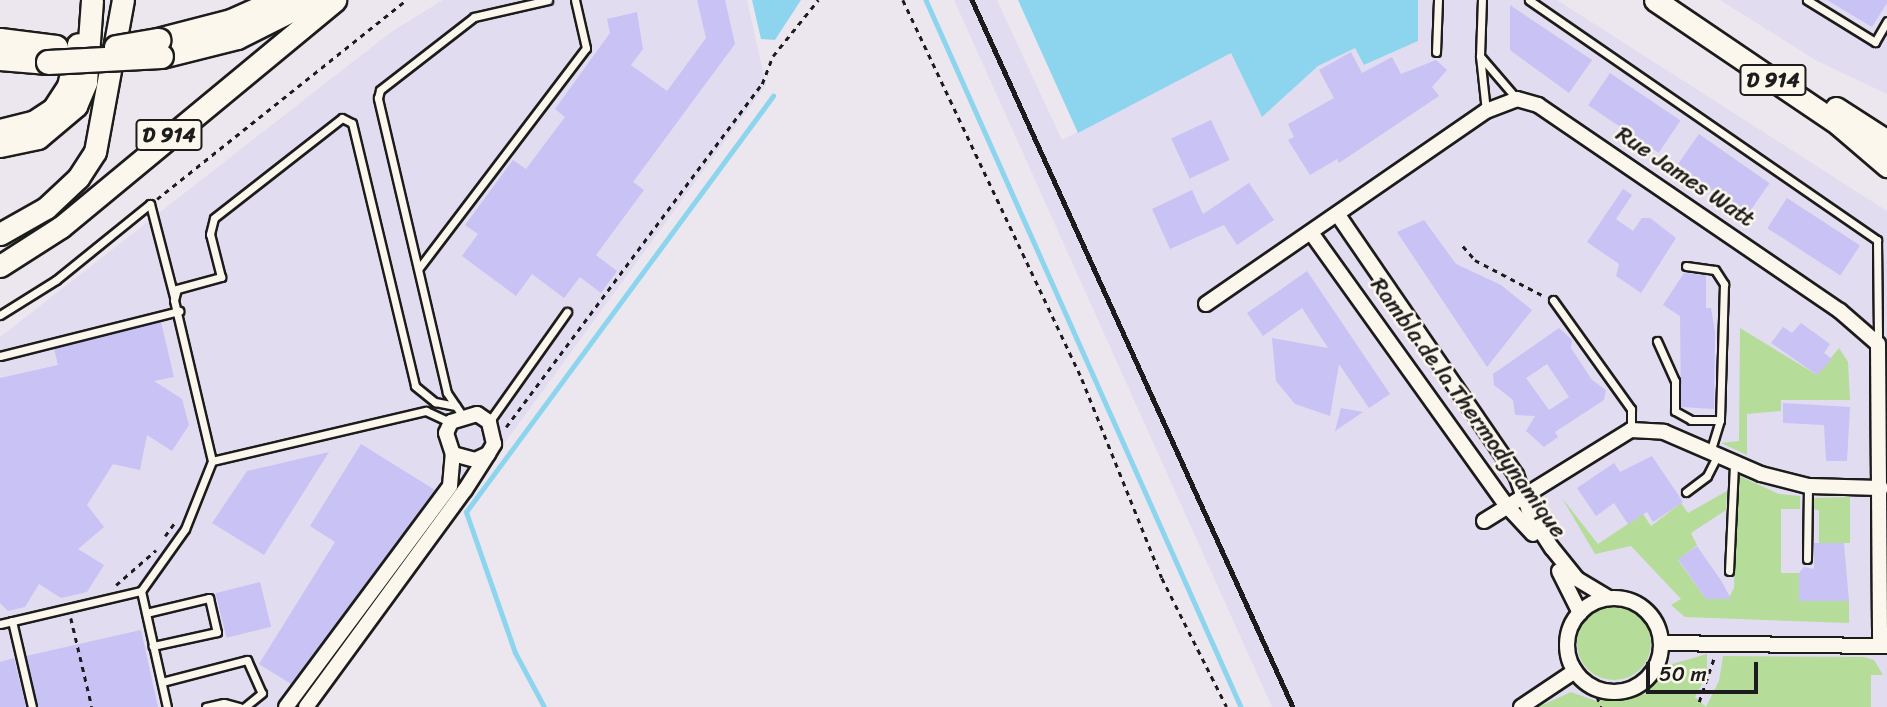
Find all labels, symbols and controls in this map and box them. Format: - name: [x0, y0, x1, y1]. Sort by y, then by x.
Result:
- road number: D 914: [1738, 62, 1808, 98]
- road number: D 914: [134, 118, 204, 152]
- street label: Rue James Watt: [1611, 121, 1759, 233]
- street label: Rambla de la Thermodynamique: [1364, 272, 1572, 544]
- scale bar: [1649, 648, 1761, 692]
- text: 50 m: [1659, 655, 1707, 693]

